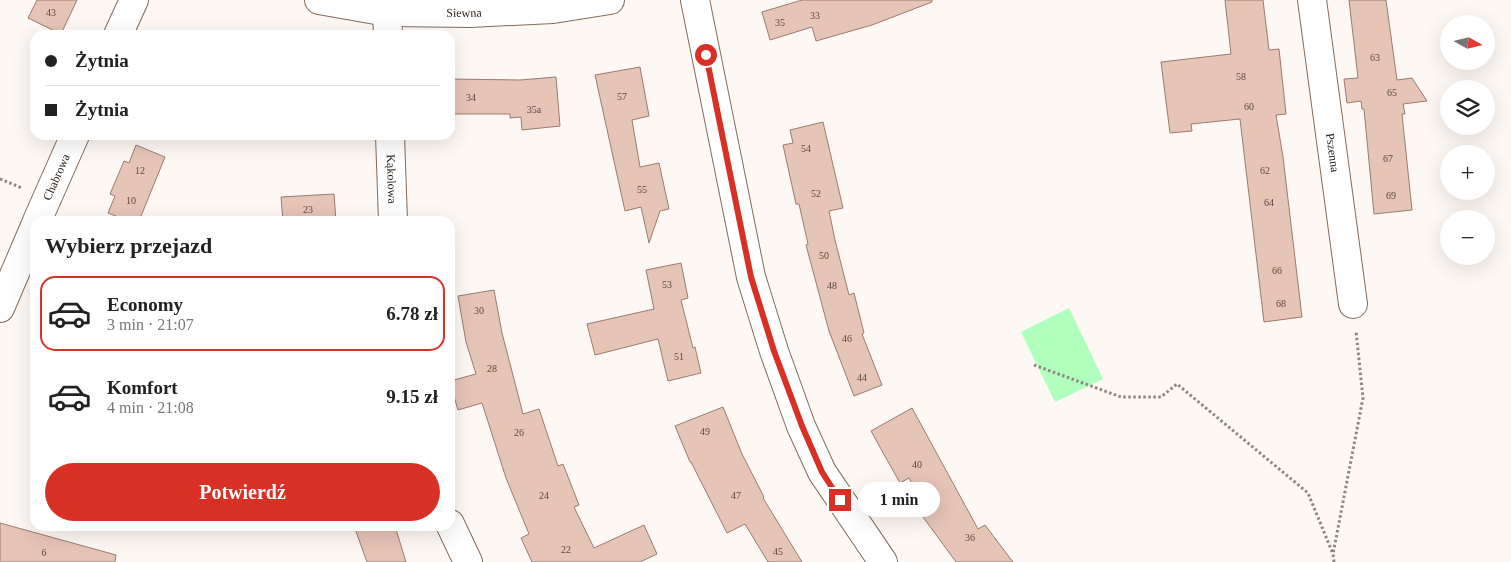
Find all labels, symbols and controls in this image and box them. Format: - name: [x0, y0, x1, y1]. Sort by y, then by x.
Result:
- street label: Siewna: [446, 5, 483, 20]
- house number: 43: [46, 7, 56, 18]
- house number: 33: [810, 10, 820, 21]
- north arrow: [1440, 15, 1495, 70]
- map controls: [1440, 15, 1495, 265]
- house number: 35: [775, 17, 785, 28]
- route start: [695, 44, 717, 66]
- text: Żytnia: [75, 50, 129, 71]
- house number: 63: [1370, 52, 1380, 63]
- house number: 58: [1236, 71, 1246, 82]
- button: layers: [1440, 80, 1495, 135]
- house number: 65: [1387, 87, 1397, 98]
- house number: 57: [617, 91, 627, 102]
- house number: 34: [466, 92, 476, 103]
- text: Żytnia: [75, 99, 129, 120]
- house number: 60: [1244, 101, 1254, 112]
- house number: 35a: [527, 104, 542, 115]
- street label: Pszenna: [1323, 132, 1342, 174]
- house number: 54: [801, 143, 811, 154]
- button: +: [1440, 145, 1495, 200]
- street label: Chabrowa: [40, 151, 73, 202]
- house number: 67: [1383, 153, 1393, 164]
- street label: Kąkolowa: [384, 154, 399, 205]
- house number: 12: [135, 165, 145, 176]
- house number: 62: [1260, 165, 1270, 176]
- house number: 55: [637, 184, 647, 195]
- house number: 52: [811, 188, 821, 199]
- house number: 69: [1386, 190, 1396, 201]
- house number: 10: [126, 195, 136, 206]
- house number: 64: [1264, 197, 1274, 208]
- house number: 23: [303, 204, 313, 215]
- button: −: [1440, 210, 1495, 265]
- text: Wybierz przejazd: [45, 233, 212, 258]
- house number: 50: [819, 250, 829, 261]
- house number: 66: [1272, 265, 1282, 276]
- house number: 53: [662, 279, 672, 290]
- house number: 48: [827, 280, 837, 291]
- icon: car: [47, 291, 92, 336]
- text: Economy: [107, 294, 183, 315]
- house number: 68: [1276, 298, 1286, 309]
- text: 6.78 zł: [386, 303, 438, 324]
- house number: 30: [474, 305, 484, 316]
- text: 3 min · 21:07: [107, 316, 194, 333]
- house number: 46: [842, 333, 852, 344]
- house number: 51: [674, 351, 684, 362]
- house number: 28: [487, 363, 497, 374]
- house number: 44: [857, 372, 867, 383]
- icon: car: [47, 374, 92, 419]
- text: Komfort: [107, 377, 178, 398]
- text: 9.15 zł: [386, 386, 438, 407]
- text: 4 min · 21:08: [107, 399, 194, 416]
- house number: 49: [700, 426, 710, 437]
- house number: 26: [514, 427, 524, 438]
- house number: 40: [912, 459, 922, 470]
- button: Potwierdź: [45, 463, 440, 521]
- callout: 1 min: [858, 482, 940, 518]
- route end: [829, 489, 851, 511]
- house number: 24: [539, 490, 549, 501]
- house number: 47: [731, 490, 741, 501]
- text: 1 min: [880, 491, 918, 508]
- house number: 36: [965, 532, 975, 543]
- house number: 22: [561, 544, 571, 555]
- house number: 45: [773, 546, 783, 557]
- house number: 6: [42, 547, 47, 558]

